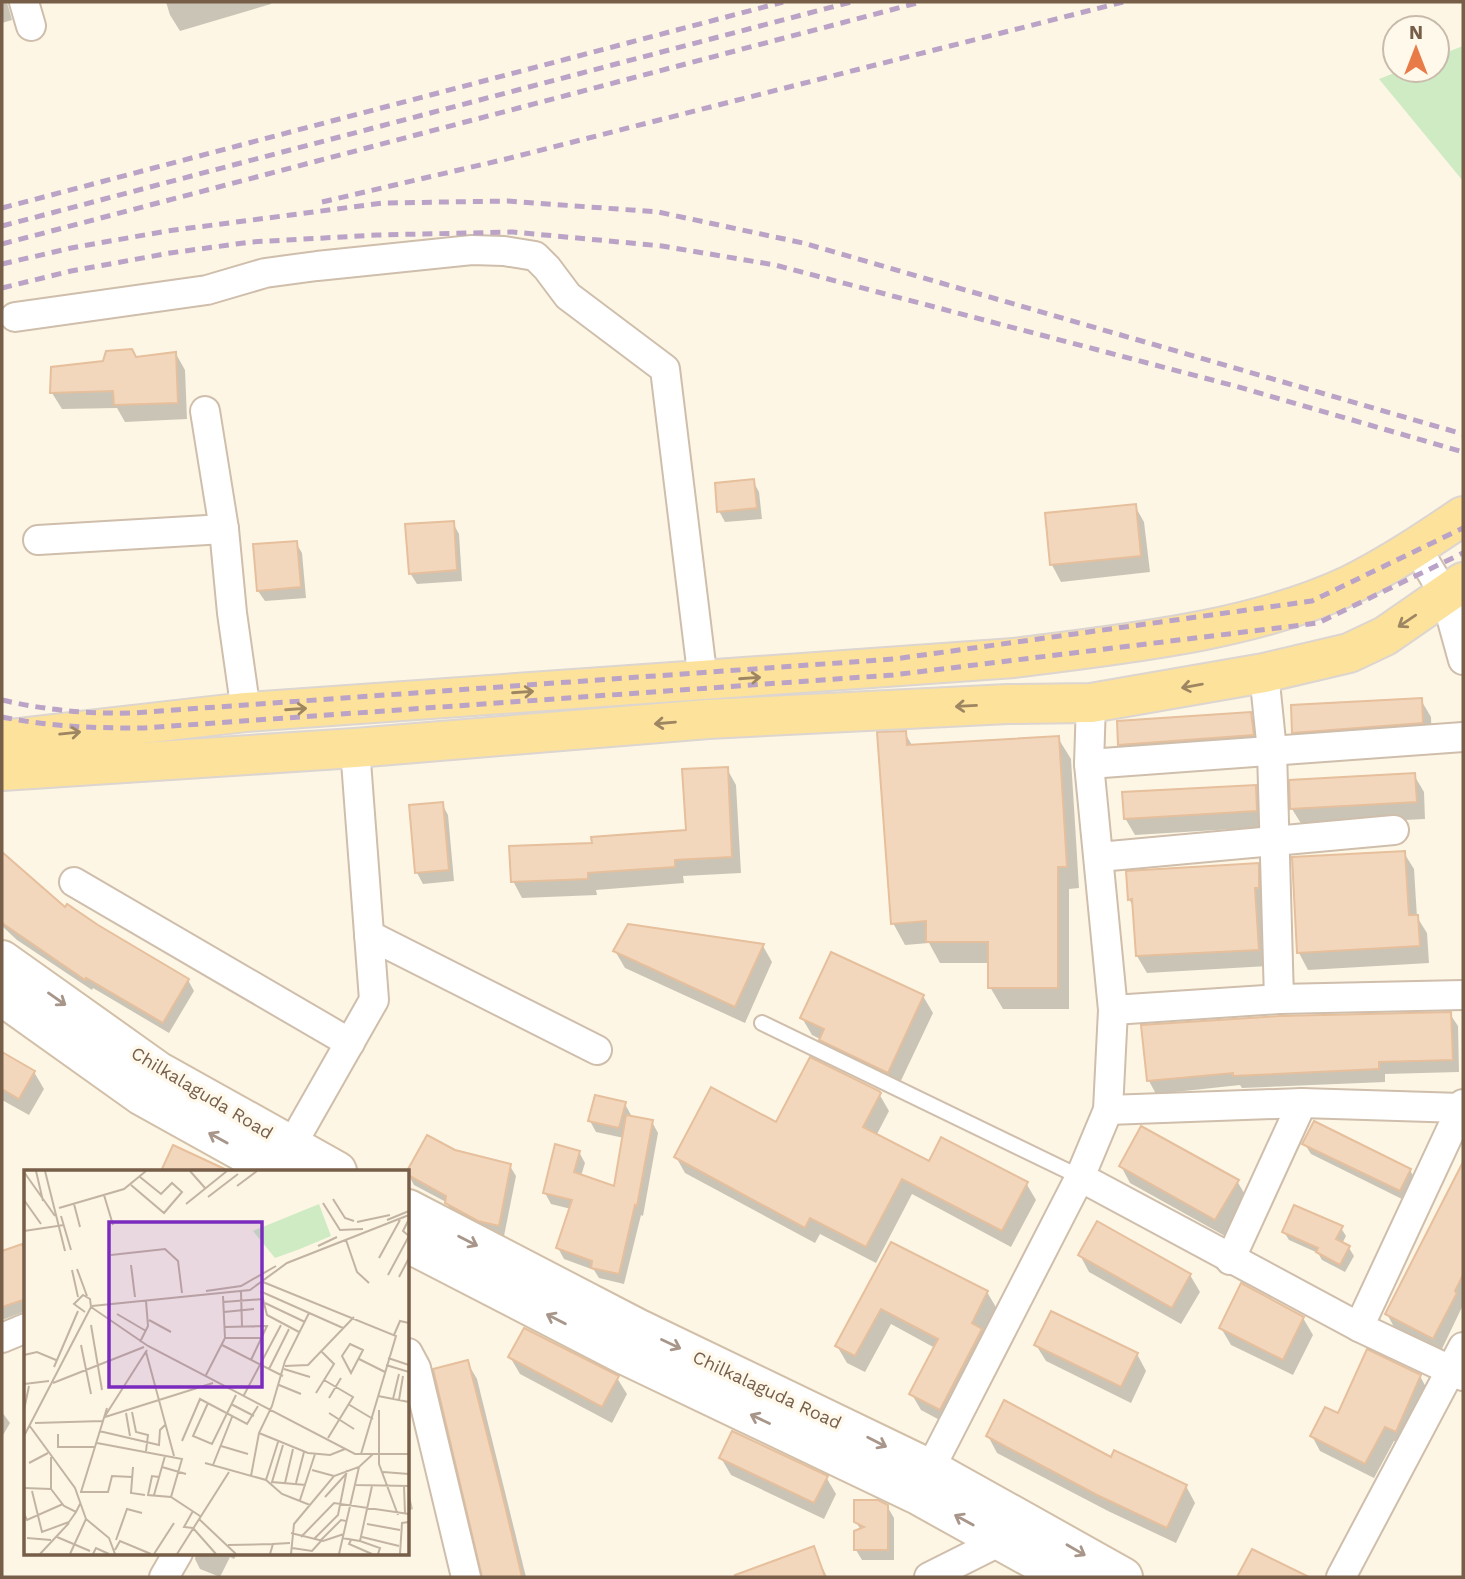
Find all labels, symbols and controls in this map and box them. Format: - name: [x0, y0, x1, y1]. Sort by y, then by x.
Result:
- north arrow: [1381, 14, 1451, 84]
- text: N: [1409, 21, 1423, 44]
- one-way arrow: [1398, 614, 1417, 628]
- one-way arrow: [738, 671, 761, 684]
- one-way arrow: [1181, 680, 1203, 693]
- one-way arrow: [511, 686, 534, 699]
- one-way arrow: [954, 700, 977, 713]
- one-way arrow: [284, 702, 307, 715]
- one-way arrow: [654, 717, 677, 730]
- one-way arrow: [58, 726, 80, 739]
- one-way arrow: [47, 992, 66, 1006]
- street label: Chilkalaguda Road: [128, 1042, 277, 1143]
- one-way arrow: [208, 1131, 228, 1145]
- inset map: [24, 1170, 410, 1554]
- one-way arrow: [457, 1234, 478, 1248]
- one-way arrow: [546, 1312, 567, 1326]
- one-way arrow: [660, 1338, 681, 1351]
- street label: Chilkalaguda Road: [690, 1346, 845, 1433]
- one-way arrow: [750, 1412, 771, 1425]
- one-way arrow: [866, 1435, 886, 1449]
- one-way arrow: [954, 1513, 975, 1527]
- one-way arrow: [1066, 1544, 1086, 1558]

